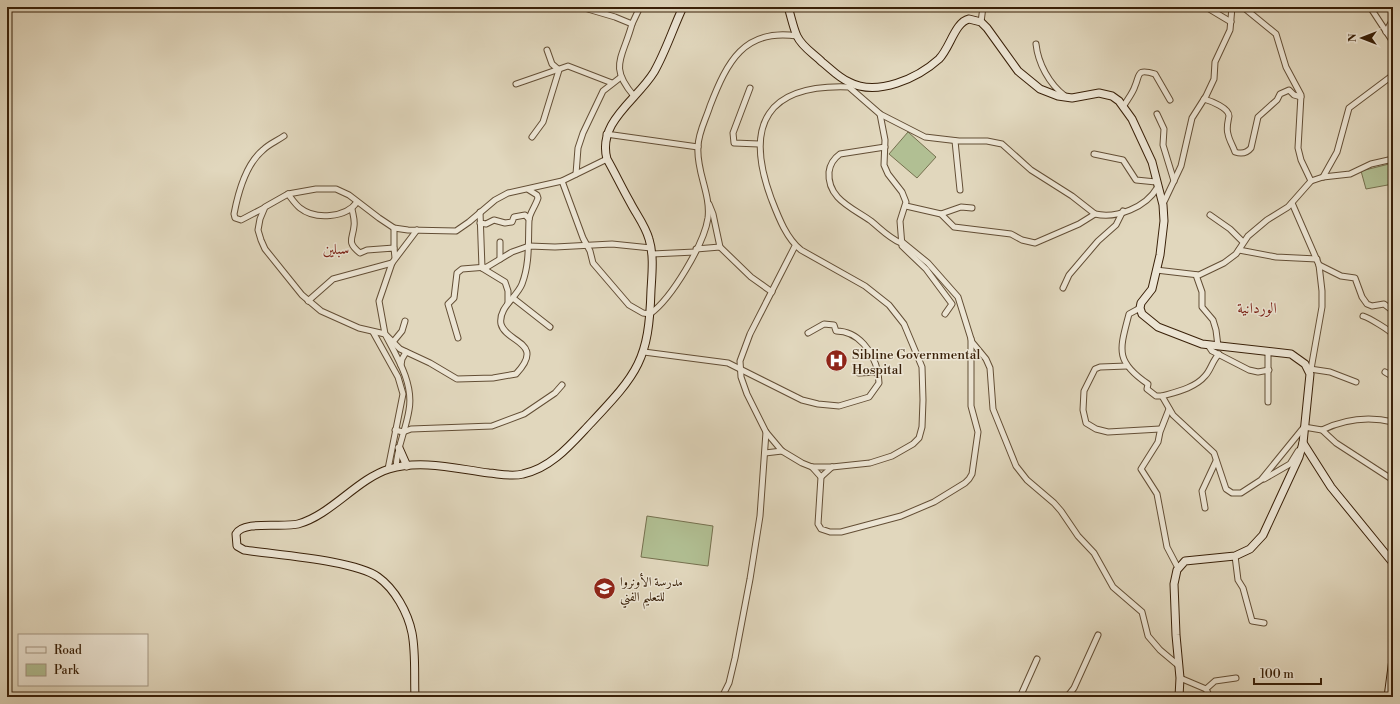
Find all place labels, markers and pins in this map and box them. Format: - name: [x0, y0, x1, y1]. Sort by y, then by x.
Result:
- place label: Sibline Governmental Hospital: [852, 347, 980, 378]
- hospital icon: Sibline Governmental Hospital: [824, 348, 850, 374]
- place label: مدرسة الأونروا للتعليم الفني: [620, 573, 683, 610]
- school or university icon: مدرسة الأونروا للتعليم الفني: [591, 575, 617, 601]

